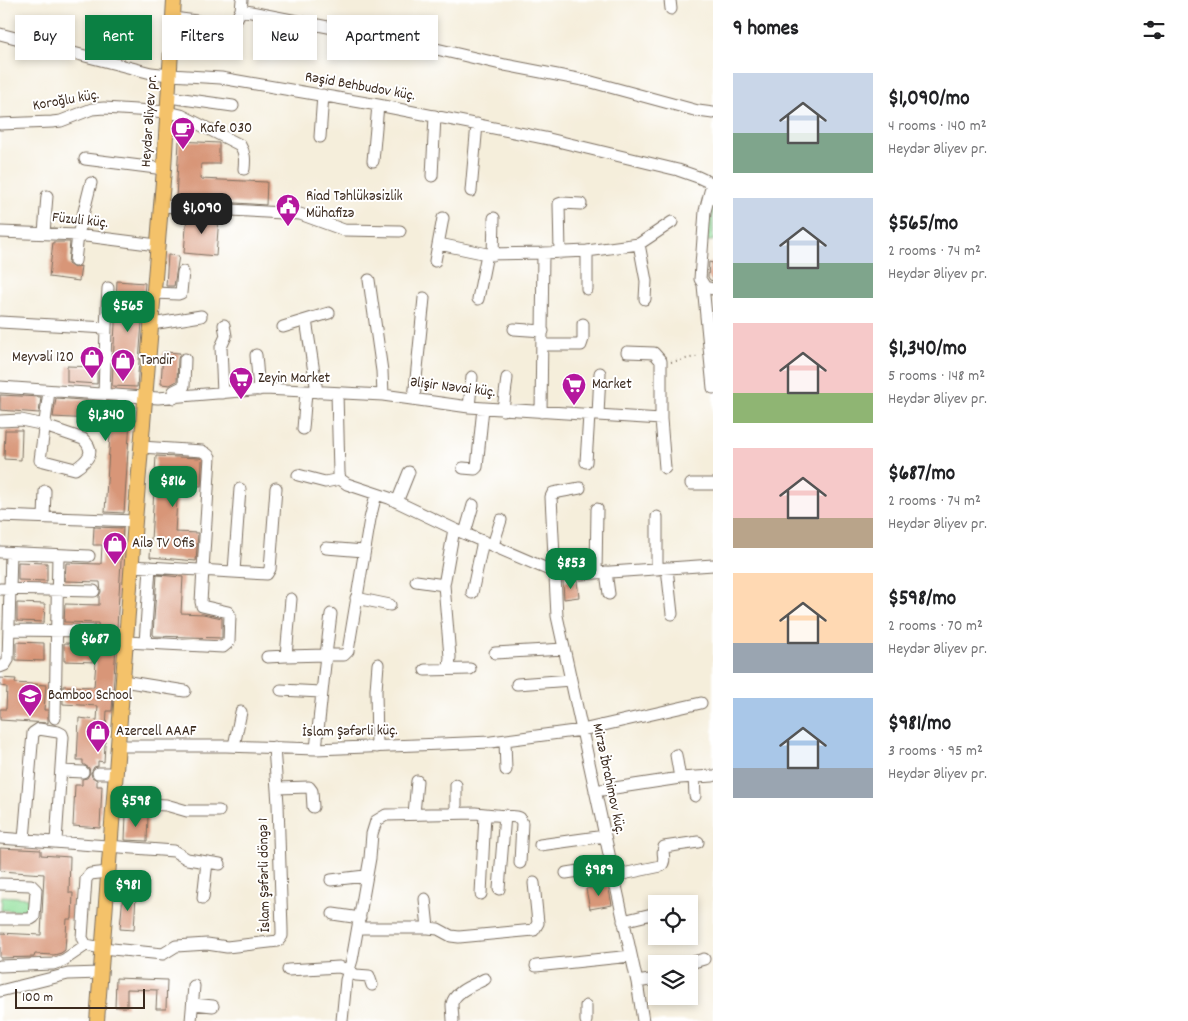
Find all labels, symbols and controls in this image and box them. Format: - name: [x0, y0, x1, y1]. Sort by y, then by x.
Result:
- chip: Buy: [15, 15, 75, 60]
- chip: Rent: [85, 15, 152, 60]
- chip: Filters: [162, 15, 243, 60]
- chip: New: [253, 15, 317, 60]
- chip: Apartment: [327, 15, 438, 60]
- text: 9 homes: [733, 15, 799, 45]
- icon: filters: [1140, 16, 1168, 44]
- street label: Rəşid Behbudov küç.: [303, 66, 417, 108]
- street label: Heydər Əliyev pr.: [136, 74, 164, 168]
- street label: Koroğlu küç.: [31, 84, 101, 118]
- text: $1,090/mo: [888, 85, 970, 115]
- icon: home: [773, 93, 833, 153]
- text: 4 rooms · 140 m²: [888, 115, 987, 138]
- cafe icon: Kafe 030: [170, 116, 196, 150]
- place label: Kafe 030: [200, 118, 252, 140]
- text: Heydər Əliyev pr.: [888, 138, 987, 161]
- place label: Riad Təhlükəsizlik Mühafizə: [306, 186, 403, 225]
- pin: $1,090: [161, 192, 243, 235]
- public building icon: Riad Təhlükəsizlik Mühafizə: [275, 193, 301, 227]
- text: $1,090: [182, 197, 222, 220]
- street label: Füzuli küç.: [51, 207, 109, 235]
- text: $565/mo: [888, 210, 958, 240]
- icon: home: [773, 218, 833, 278]
- text: 2 rooms · 74 m²: [888, 240, 981, 263]
- text: Heydər Əliyev pr.: [888, 263, 987, 286]
- pin: $565: [98, 290, 158, 333]
- text: $565: [113, 295, 143, 318]
- text: $1,340/mo: [888, 335, 966, 365]
- icon: home: [773, 343, 833, 403]
- shop icon: Meyvəli 120: [79, 345, 105, 379]
- place label: Meyvəli 120: [12, 347, 74, 369]
- shop icon: Təndir: [110, 348, 136, 382]
- place label: Təndir: [140, 350, 175, 372]
- text: 5 rooms · 148 m²: [888, 365, 985, 388]
- supermarket icon: Zeyin Market: [228, 366, 254, 400]
- place label: Zeyin Market: [258, 368, 331, 390]
- street label: Əlişir Nəvai küç.: [409, 372, 497, 404]
- supermarket icon: Market: [561, 372, 587, 406]
- place label: Market: [592, 374, 632, 396]
- text: Heydər Əliyev pr.: [888, 388, 987, 411]
- pin: $1,340: [65, 400, 147, 442]
- text: $1,340: [87, 404, 125, 427]
- text: $687/mo: [888, 460, 955, 490]
- pin: $816: [143, 466, 203, 508]
- icon: home: [773, 468, 833, 528]
- text: $816: [160, 470, 186, 493]
- text: 2 rooms · 74 m²: [888, 490, 981, 513]
- text: Heydər Əliyev pr.: [888, 513, 987, 536]
- shop icon: Ailə TV Ofis: [102, 531, 128, 565]
- place label: Ailə TV Ofis: [132, 533, 195, 555]
- pin: $853: [541, 548, 601, 590]
- text: $853: [556, 552, 586, 575]
- text: $598/mo: [888, 585, 956, 615]
- icon: home: [773, 593, 833, 653]
- text: 2 rooms · 70 m²: [888, 615, 983, 638]
- pin: $687: [65, 624, 125, 666]
- text: $687: [81, 628, 109, 651]
- text: Heydər Əliyev pr.: [888, 638, 987, 661]
- school or university icon: Bamboo School: [17, 683, 43, 717]
- place label: Bamboo School: [48, 685, 133, 707]
- text: $981/mo: [888, 710, 951, 740]
- icon: home: [773, 718, 833, 778]
- shop icon: Azercell AAAF: [85, 719, 111, 753]
- street label: İslam Şəfərli küç.: [302, 720, 398, 744]
- place label: Azercell AAAF: [116, 721, 197, 743]
- street label: Mirzə İbrahimov küç.: [585, 721, 631, 837]
- text: 3 rooms · 95 m²: [888, 740, 983, 763]
- text: Heydər Əliyev pr.: [888, 763, 987, 786]
- pin: $598: [106, 786, 166, 828]
- text: $598: [121, 790, 151, 813]
- street label: İslam Şəfərli döngə 1: [253, 817, 277, 933]
- pin: $989: [569, 854, 629, 897]
- text: $989: [584, 859, 614, 882]
- pin: $981: [98, 870, 158, 912]
- text: $981: [115, 874, 141, 897]
- map controls: [648, 895, 698, 1005]
- button: locate: [648, 895, 698, 945]
- button: layers: [648, 955, 698, 1005]
- scale bar: [15, 986, 145, 1009]
- text: 100 m: [22, 988, 53, 1008]

